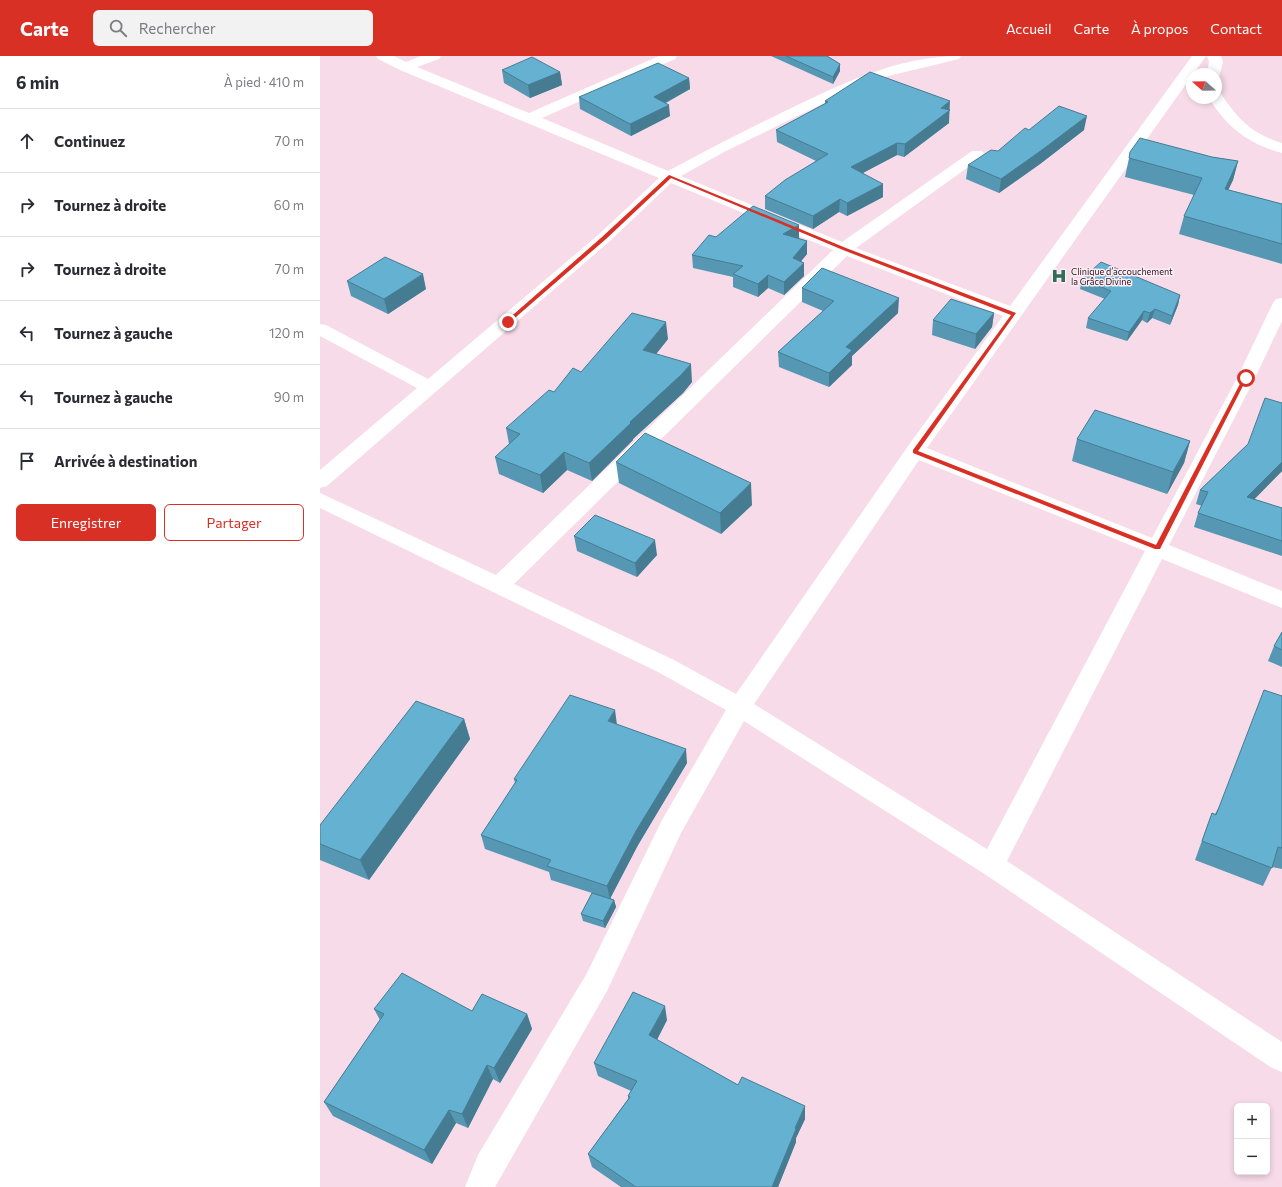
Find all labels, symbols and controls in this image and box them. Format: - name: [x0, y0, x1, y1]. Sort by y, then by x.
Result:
- search box: [93, 10, 373, 46]
- text: Carte: [20, 17, 69, 40]
- icon: search: [107, 17, 129, 39]
- text: Rechercher: [139, 19, 216, 37]
- text: Accueil: [1006, 20, 1052, 37]
- text: Carte: [1074, 20, 1109, 37]
- text: À propos: [1131, 20, 1188, 37]
- text: Contact: [1210, 20, 1262, 37]
- north arrow: [1186, 68, 1222, 104]
- text: 6 min: [16, 72, 59, 93]
- text: À pied · 410 m: [224, 74, 304, 90]
- icon: ahead: [16, 130, 38, 152]
- text: Continuez: [54, 132, 125, 150]
- text: 70 m: [275, 133, 304, 149]
- icon: right: [16, 194, 38, 216]
- text: Tournez à droite: [54, 196, 166, 214]
- text: 60 m: [274, 197, 304, 213]
- icon: right: [16, 258, 38, 280]
- text: Tournez à droite: [54, 260, 166, 278]
- text: 70 m: [275, 261, 304, 277]
- place label: Clinique d’accouchement la Grâce Divine: [1071, 266, 1173, 287]
- hospital icon: Clinique d’accouchement la Grâce Divine: [1050, 267, 1068, 285]
- route end: [499, 313, 517, 331]
- icon: left: [16, 322, 38, 344]
- text: Tournez à gauche: [54, 324, 173, 342]
- text: 120 m: [269, 325, 304, 341]
- route start: [1237, 369, 1255, 387]
- icon: left: [16, 386, 38, 408]
- text: Tournez à gauche: [54, 388, 173, 406]
- text: 90 m: [274, 389, 304, 405]
- icon: arrive: [16, 450, 38, 472]
- text: Arrivée à destination: [54, 452, 197, 470]
- button: Enregistrer: [16, 504, 156, 541]
- button: Partager: [164, 504, 304, 541]
- map controls: [1234, 1103, 1270, 1175]
- button: +: [1234, 1103, 1270, 1139]
- button: −: [1234, 1139, 1270, 1175]

